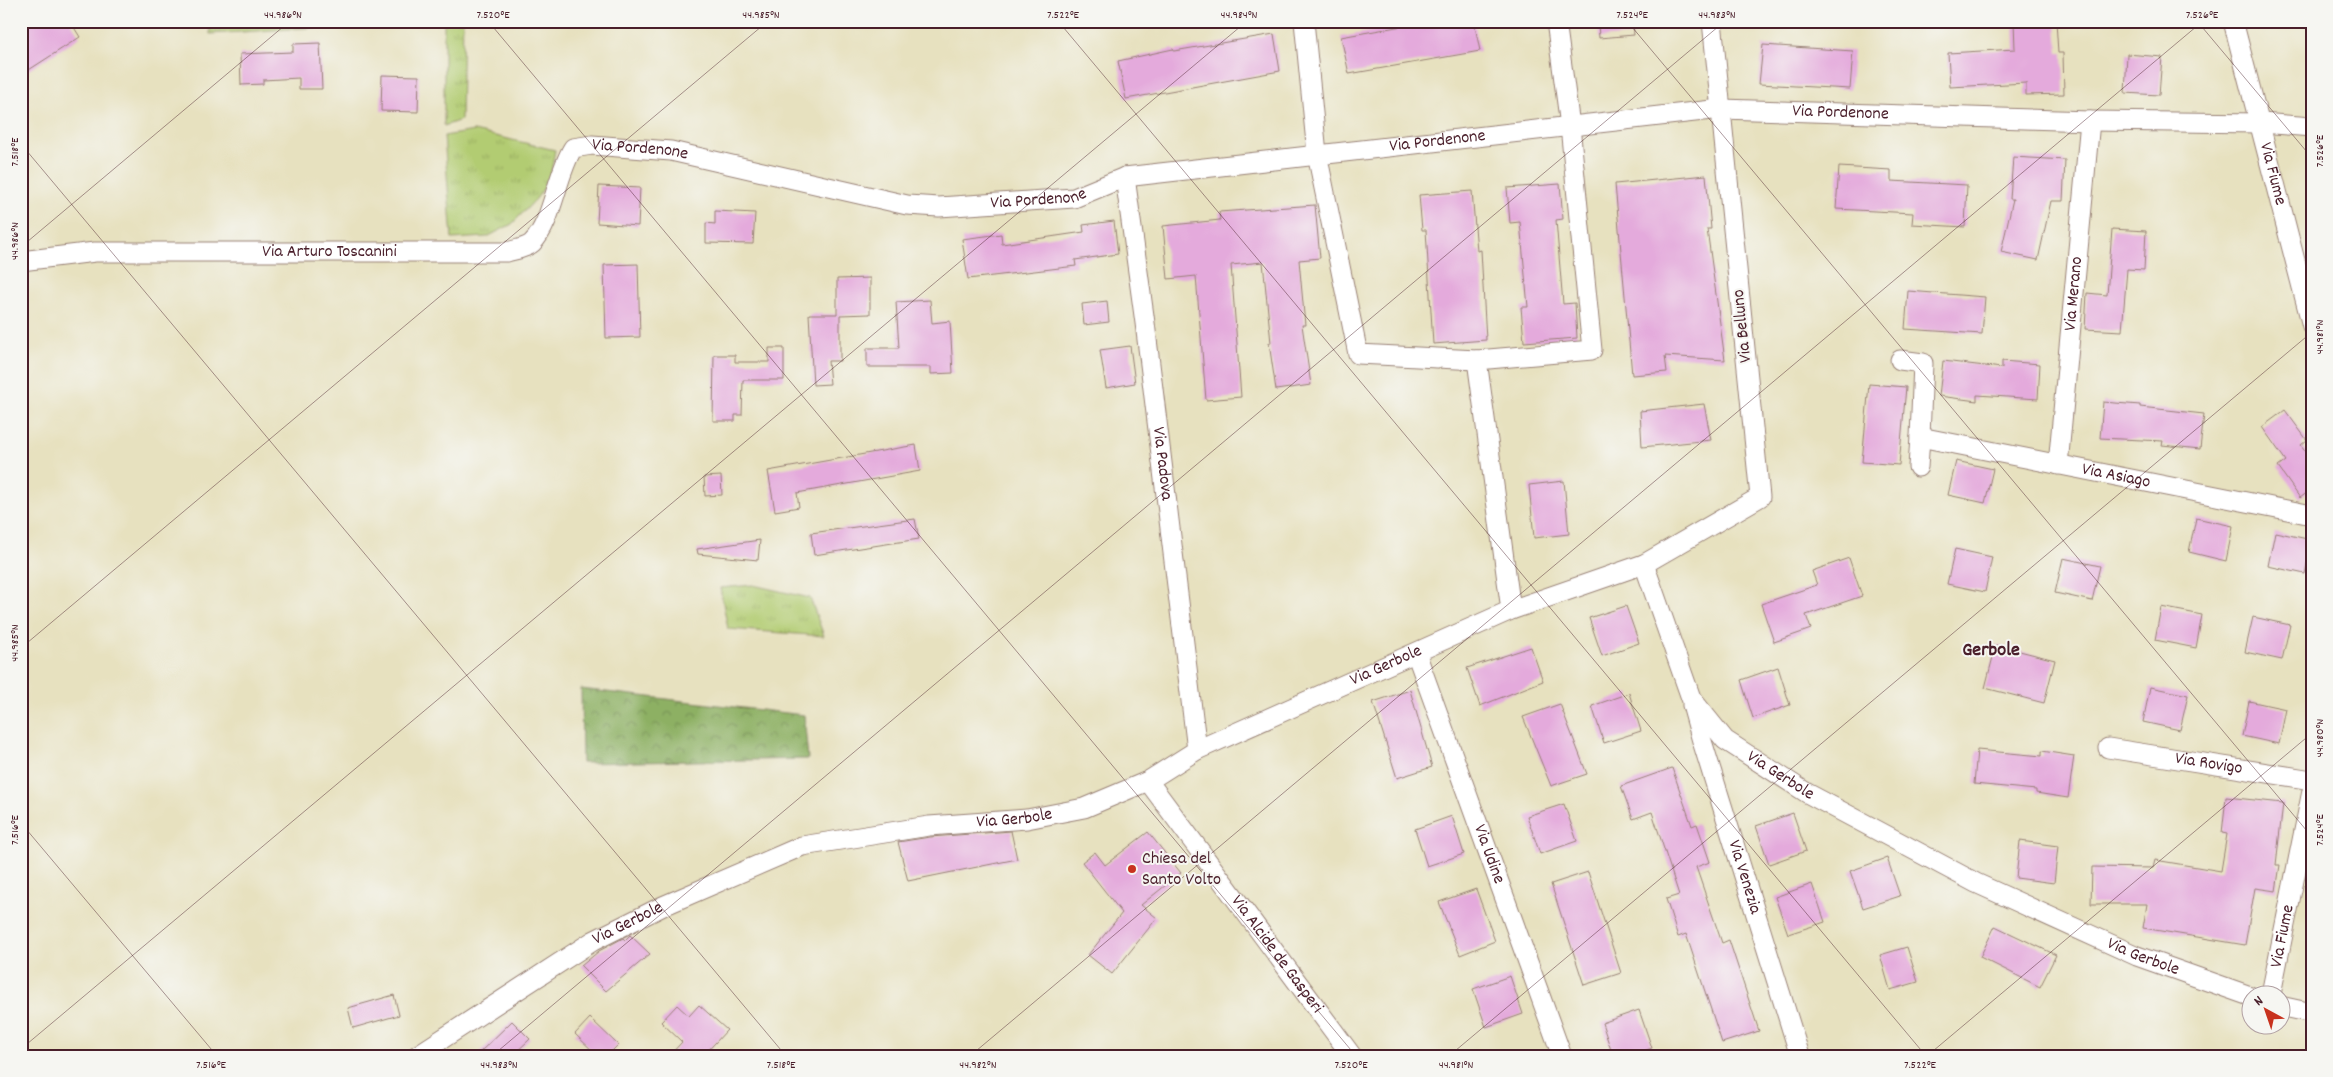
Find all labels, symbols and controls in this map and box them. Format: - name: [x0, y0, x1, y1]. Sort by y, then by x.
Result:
- text: 44.986°N: [264, 7, 302, 24]
- text: 7.520°E: [476, 7, 510, 24]
- text: 44.985°N: [742, 7, 780, 24]
- text: 7.522°E: [1047, 7, 1080, 24]
- text: 44.984°N: [1220, 7, 1258, 24]
- text: 7.524°E: [1616, 7, 1648, 24]
- text: 44.983°N: [1698, 7, 1736, 24]
- text: 7.526°E: [2186, 7, 2219, 24]
- street label: Via Pordenone: [1792, 99, 1889, 127]
- street label: Via Pordenone: [1388, 123, 1487, 159]
- street label: Via Pordenone: [591, 133, 691, 167]
- text: 7.526°E: [2312, 134, 2329, 167]
- text: 7.518°E: [7, 137, 24, 166]
- street label: Via Fiume: [2253, 140, 2293, 208]
- street label: Via Pordenone: [990, 182, 1091, 216]
- text: 44.986°N: [7, 222, 24, 260]
- street label: Via Arturo Toscanini: [262, 240, 397, 265]
- street label: Via Merano: [2058, 255, 2090, 332]
- street label: Via Belluno: [1727, 288, 1759, 364]
- text: 44.981°N: [2312, 320, 2329, 354]
- street label: Via Padova: [1145, 426, 1179, 502]
- street label: Via Asiago: [2080, 457, 2153, 495]
- text: 44.985°N: [7, 624, 24, 662]
- district label: Gerbole: [1962, 637, 2020, 665]
- street label: Via Gerbole: [1346, 639, 1426, 693]
- text: 44.980°N: [2312, 719, 2329, 757]
- street label: Via Gerbole: [1742, 745, 1819, 807]
- street label: Via Rovigo: [2173, 746, 2244, 781]
- street label: Via Gerbole: [976, 802, 1055, 835]
- text: 7.516°E: [7, 814, 24, 845]
- text: 7.524°E: [2312, 814, 2329, 846]
- street label: Via Udine: [1467, 821, 1511, 887]
- street label: Via Venezia: [1721, 837, 1768, 918]
- place label: Chiesa del Santo Volto: [1142, 847, 1221, 893]
- marker: Chiesa del Santo Volto: [1126, 863, 1138, 875]
- street label: Via Alcide de Gasperi: [1224, 890, 1329, 1019]
- street label: Via Gerbole: [588, 895, 668, 952]
- street label: Via Fiume: [2264, 902, 2301, 970]
- street label: Via Gerbole: [2103, 931, 2183, 983]
- north arrow: [2240, 984, 2290, 1034]
- text: N: [2250, 992, 2268, 1011]
- text: 7.516°E: [196, 1057, 227, 1074]
- text: 44.983°N: [480, 1057, 518, 1074]
- text: 7.518°E: [767, 1057, 796, 1074]
- text: 44.982°N: [959, 1057, 997, 1074]
- text: 7.520°E: [1334, 1057, 1368, 1074]
- text: 44.981°N: [1439, 1057, 1473, 1074]
- text: 7.522°E: [1904, 1057, 1937, 1074]

